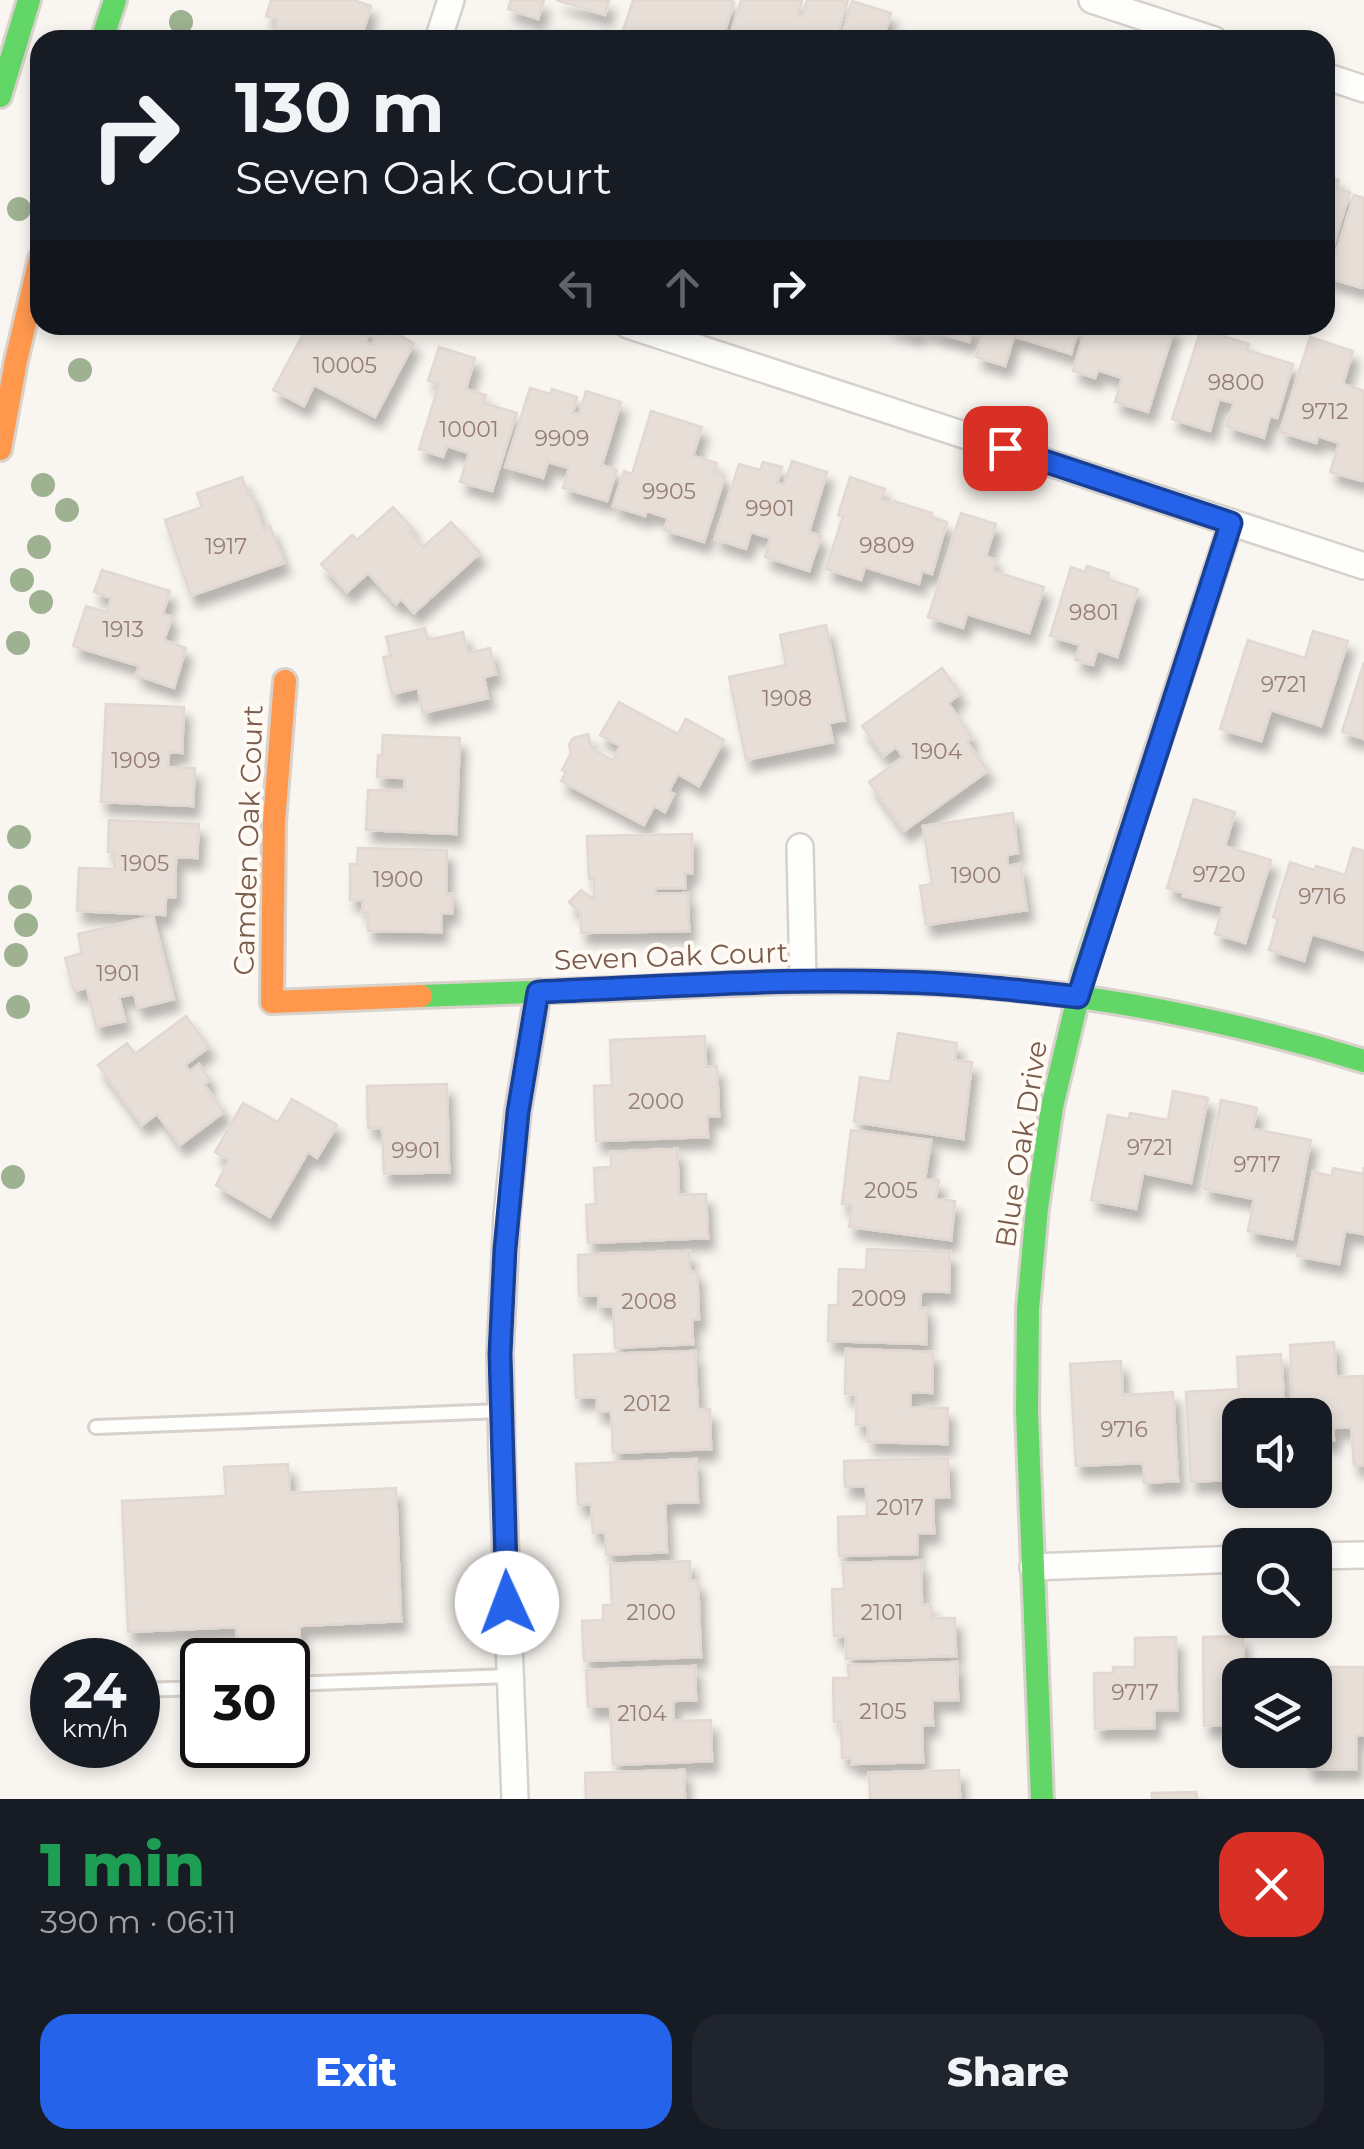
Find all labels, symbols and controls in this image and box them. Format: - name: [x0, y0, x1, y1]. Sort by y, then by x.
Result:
- text: 130 m: [235, 64, 445, 150]
- icon: right: [70, 70, 200, 200]
- text: Seven Oak Court: [235, 150, 612, 205]
- icon: left: [550, 260, 605, 315]
- icon: ahead: [655, 260, 710, 315]
- icon: right: [760, 260, 815, 315]
- house number: 10005: [313, 352, 377, 379]
- house number: 9800: [1208, 369, 1264, 396]
- house number: 9712: [1302, 398, 1348, 425]
- pin: [963, 406, 1048, 491]
- house number: 10001: [439, 416, 499, 443]
- icon: arrive: [978, 421, 1033, 476]
- house number: 9909: [535, 425, 589, 452]
- house number: 9905: [642, 478, 696, 505]
- house number: 9901: [745, 495, 795, 522]
- house number: 9809: [859, 532, 915, 559]
- house number: 1917: [205, 533, 247, 560]
- house number: 9801: [1069, 599, 1119, 626]
- house number: 1913: [102, 616, 144, 643]
- house number: 9721: [1261, 671, 1307, 698]
- house number: 1908: [762, 685, 812, 712]
- street label: Camden Oak Court: [226, 704, 270, 976]
- house number: 1904: [912, 738, 963, 765]
- house number: 1909: [111, 747, 161, 774]
- house number: 1905: [121, 850, 169, 877]
- house number: 9720: [1192, 861, 1246, 888]
- house number: 1900: [951, 862, 1001, 889]
- house number: 1900: [373, 866, 423, 893]
- house number: 9716: [1298, 883, 1346, 910]
- street label: Seven Oak Court: [553, 935, 789, 977]
- house number: 1901: [96, 960, 140, 987]
- street label: Blue Oak Drive: [988, 1038, 1054, 1250]
- house number: 2000: [628, 1088, 684, 1115]
- house number: 9721: [1127, 1134, 1173, 1161]
- house number: 9901: [391, 1137, 441, 1164]
- house number: 9717: [1233, 1151, 1281, 1178]
- house number: 2005: [864, 1177, 918, 1204]
- house number: 2009: [852, 1285, 906, 1312]
- house number: 2008: [621, 1288, 677, 1315]
- house number: 2012: [623, 1390, 671, 1417]
- map controls: [1222, 1398, 1332, 1768]
- button: sound: [1222, 1398, 1332, 1508]
- house number: 9716: [1100, 1416, 1148, 1443]
- house number: 2017: [876, 1494, 924, 1521]
- button: search: [1222, 1528, 1332, 1638]
- position arrow: [455, 1551, 559, 1655]
- house number: 2100: [626, 1599, 676, 1626]
- house number: 2101: [861, 1599, 903, 1626]
- speed limit sign: 30: [180, 1638, 310, 1768]
- button: layers: [1222, 1658, 1332, 1768]
- text: 24: [63, 1660, 127, 1721]
- house number: 9717: [1111, 1679, 1159, 1706]
- house number: 2105: [859, 1698, 907, 1725]
- house number: 2104: [617, 1700, 667, 1727]
- text: km/h: [62, 1713, 128, 1743]
- text: 1 min: [40, 1828, 205, 1901]
- button: close: [1219, 1832, 1324, 1937]
- text: 390 m · 06:11: [40, 1902, 236, 1941]
- button: Exit: [40, 2014, 672, 2129]
- button: Share: [692, 2014, 1324, 2129]

